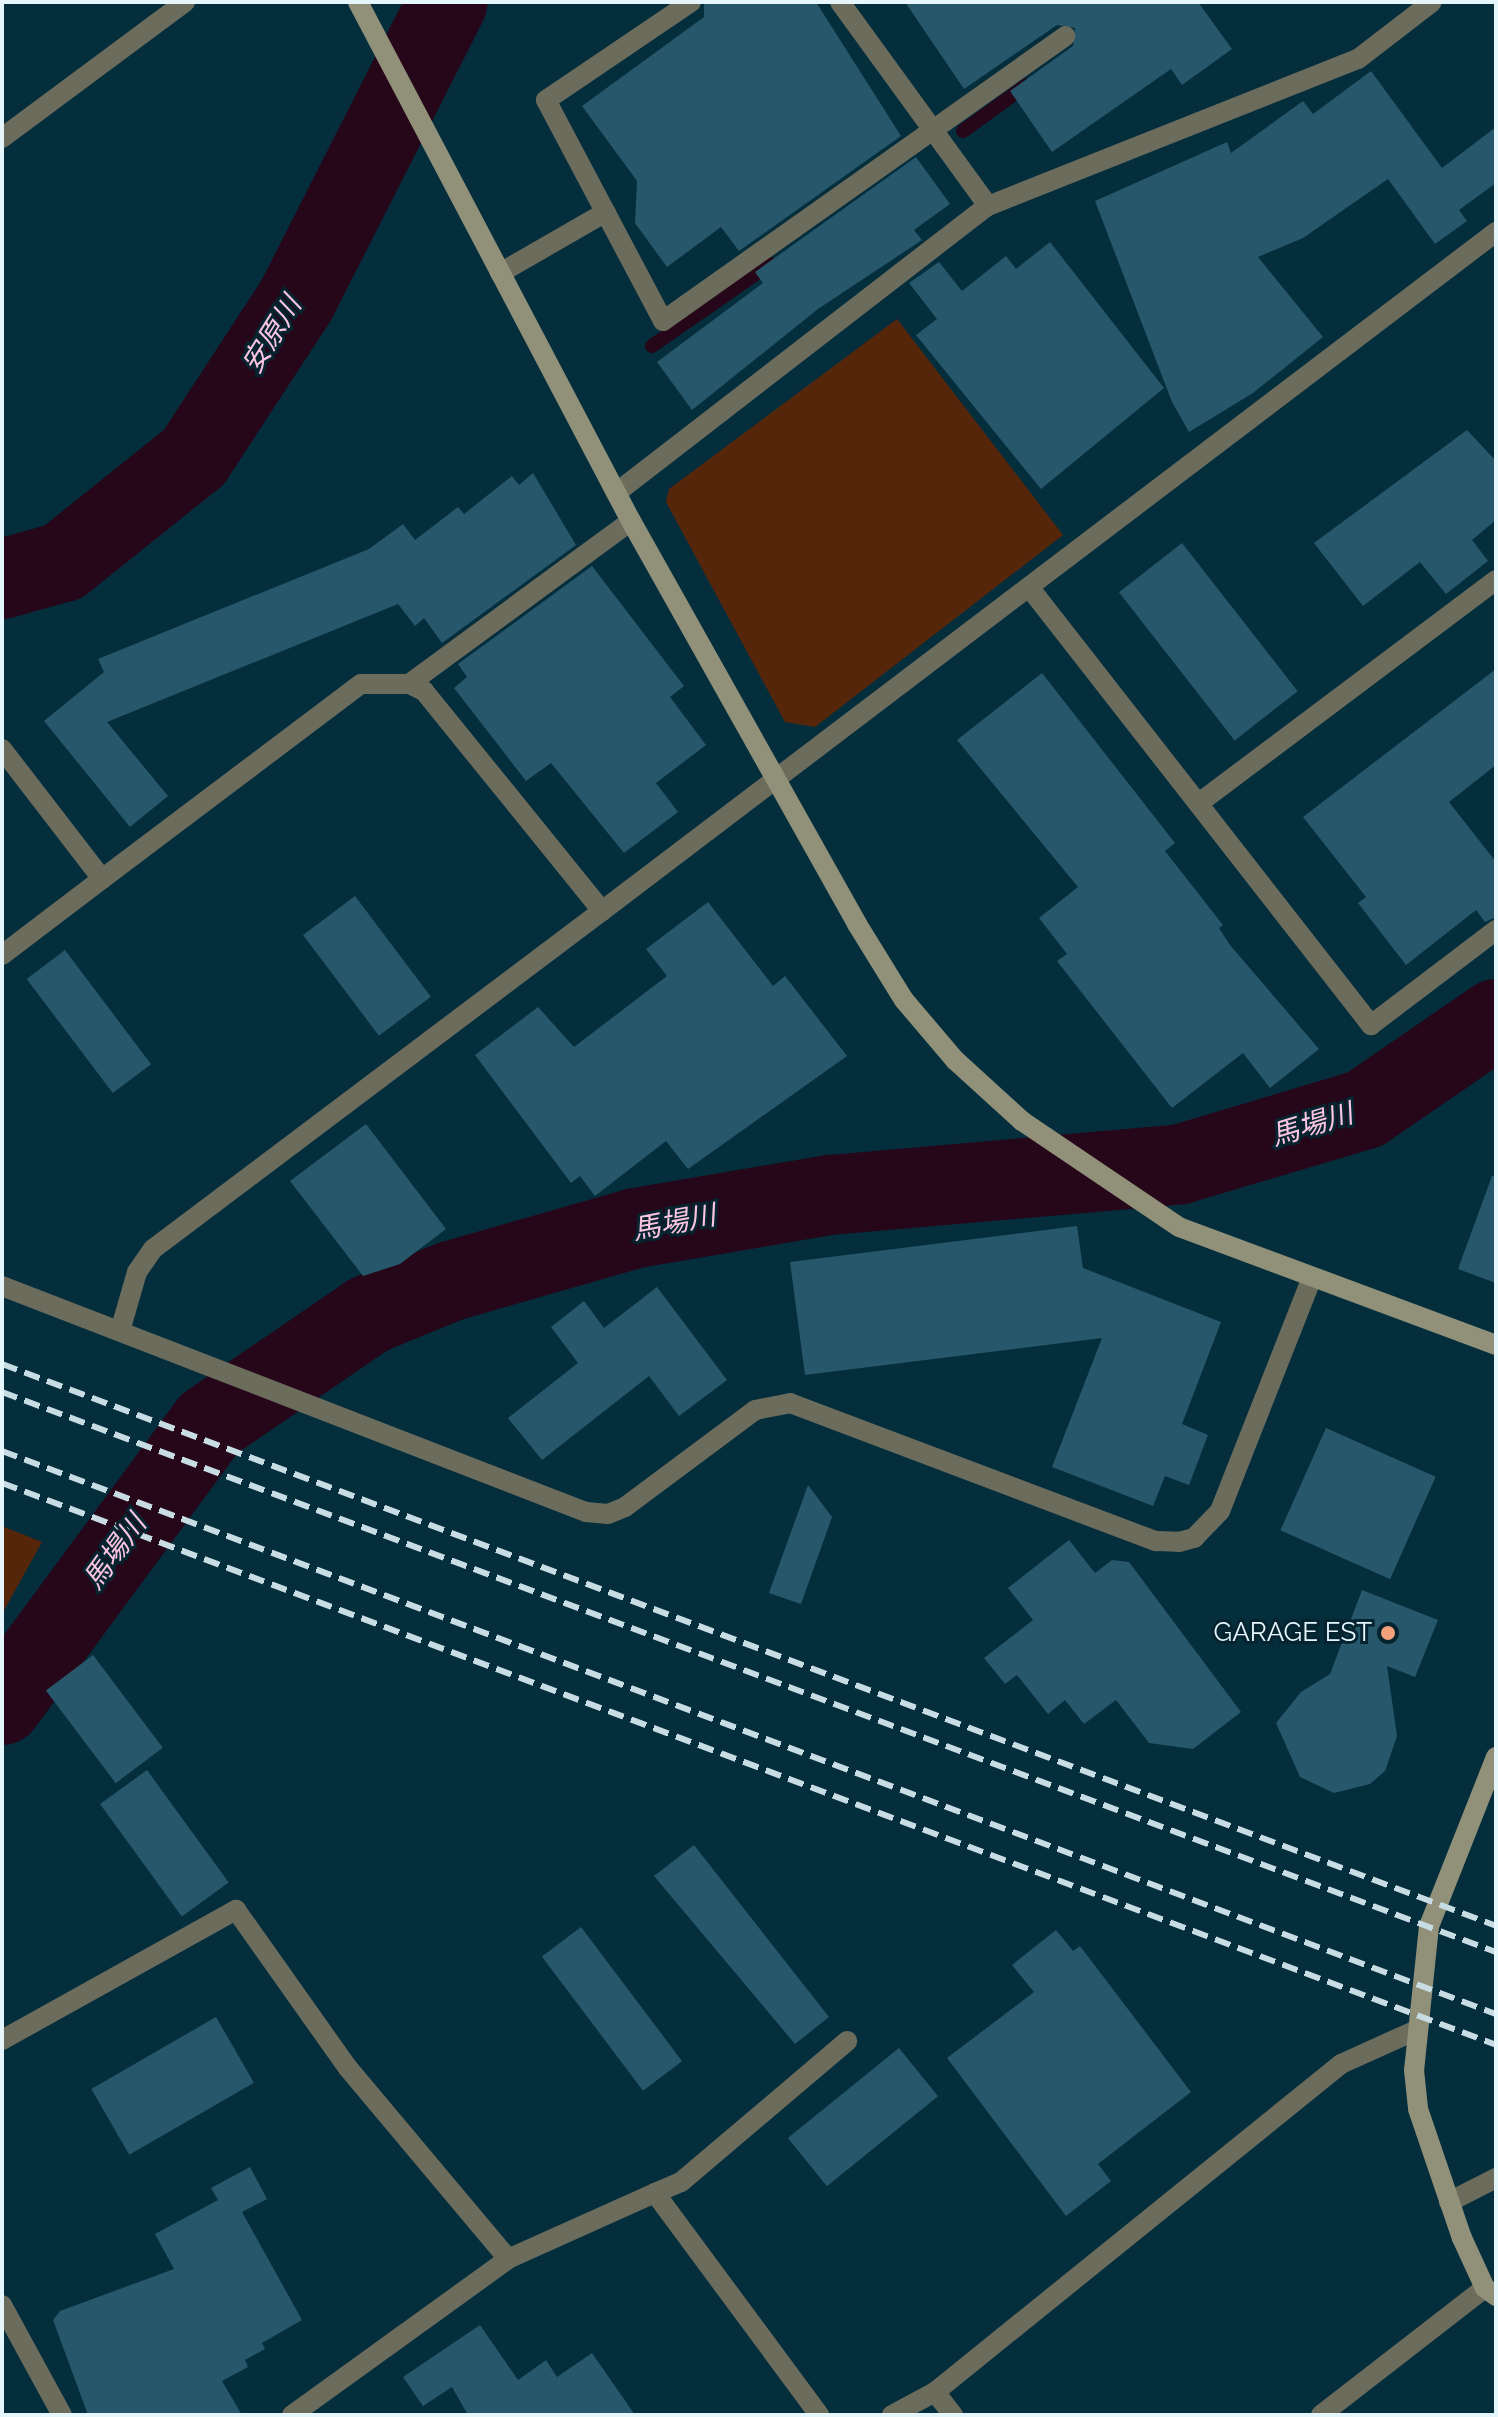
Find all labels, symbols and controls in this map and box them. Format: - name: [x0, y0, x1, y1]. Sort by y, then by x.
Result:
- water label: 安原川: [235, 290, 309, 380]
- water label: 馬場川: [1267, 1097, 1357, 1153]
- water label: 馬場川: [630, 1198, 718, 1248]
- water label: 馬場川: [77, 1508, 153, 1596]
- place label: GARAGE EST: [1214, 1617, 1372, 1649]
- marker: GARAGE EST: [1379, 1624, 1397, 1642]

